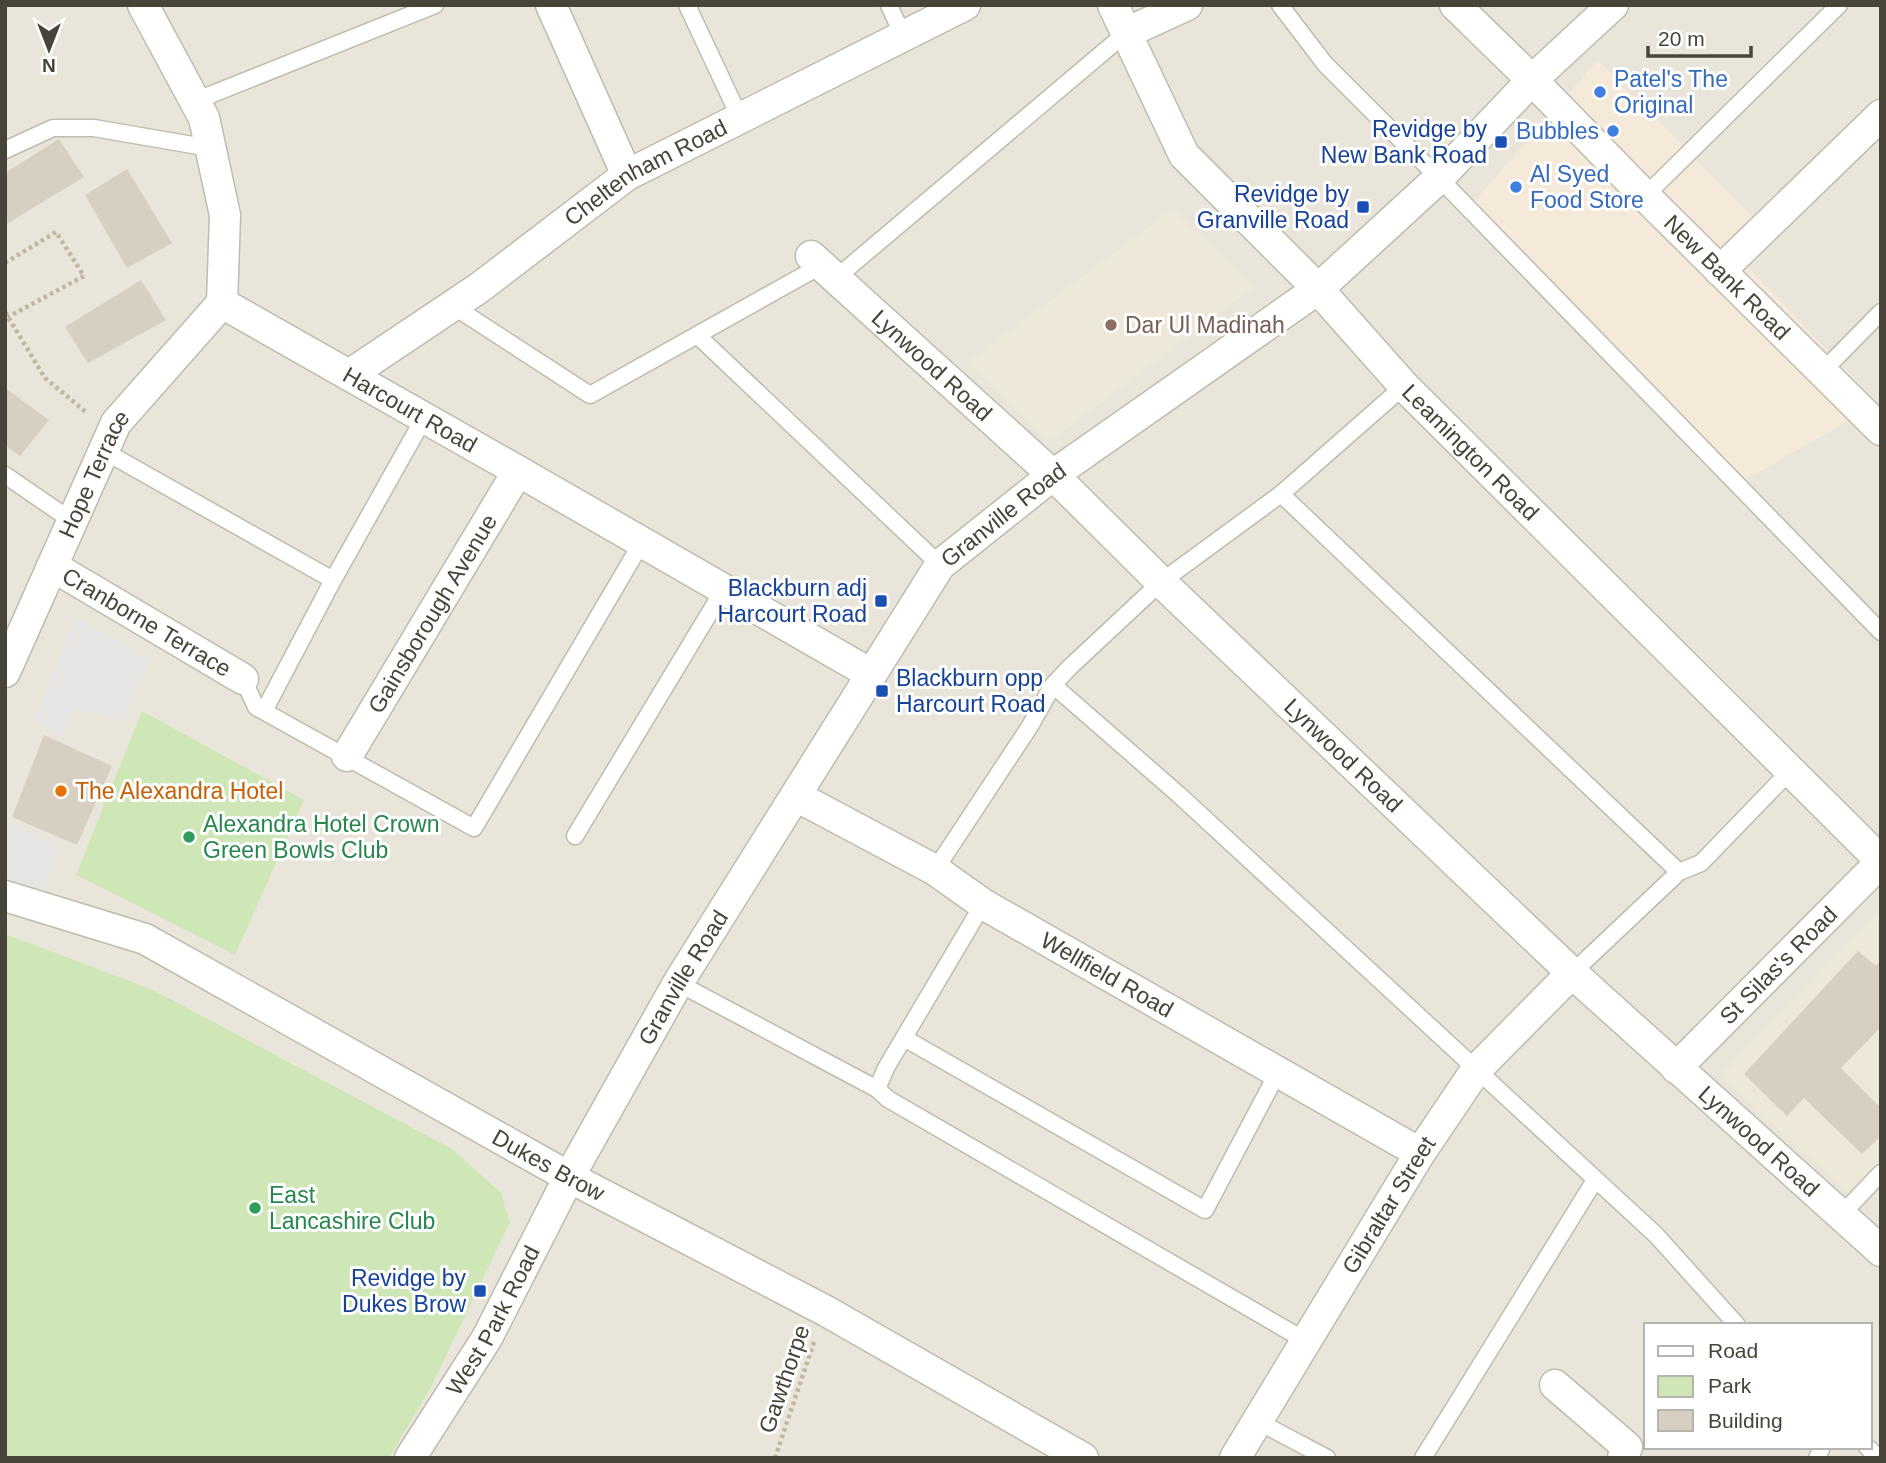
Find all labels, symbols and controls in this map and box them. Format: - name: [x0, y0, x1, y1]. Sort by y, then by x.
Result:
- north arrow: [14, 14, 84, 84]
- scale bar: [1648, 14, 1751, 58]
- text: 20 m: [1658, 27, 1705, 50]
- text: N: [42, 55, 56, 76]
- place label: Patel's The Original: [1614, 66, 1728, 118]
- marker: Patel's The Original: [1592, 84, 1608, 100]
- street label: Cheltenham Road: [559, 114, 731, 231]
- place label: Revidge by New Bank Road: [1321, 116, 1487, 168]
- place label: Bubbles: [1516, 118, 1599, 144]
- marker: Bubbles: [1605, 123, 1621, 139]
- marker: Revidge by New Bank Road: [1493, 134, 1509, 150]
- place label: Al Syed Food Store: [1530, 161, 1644, 213]
- marker: Al Syed Food Store: [1508, 179, 1524, 195]
- place label: Revidge by Granville Road: [1197, 181, 1349, 233]
- marker: Revidge by Granville Road: [1355, 199, 1371, 215]
- street label: New Bank Road: [1659, 210, 1795, 345]
- street label: Lynwood Road: [867, 305, 997, 426]
- place label: Dar Ul Madinah: [1125, 312, 1285, 338]
- marker: Dar Ul Madinah: [1103, 317, 1119, 333]
- street label: Harcourt Road: [339, 362, 482, 458]
- street label: Leamington Road: [1397, 379, 1544, 526]
- street label: Hope Terrace: [53, 404, 135, 542]
- street label: Granville Road: [936, 457, 1071, 572]
- street label: Gainsborough Avenue: [363, 510, 502, 718]
- street label: Cranborne Terrace: [58, 562, 236, 682]
- place label: Blackburn adj Harcourt Road: [717, 575, 867, 627]
- marker: Blackburn adj Harcourt Road: [873, 593, 889, 609]
- place label: Blackburn opp Harcourt Road: [896, 665, 1046, 717]
- marker: Blackburn opp Harcourt Road: [874, 683, 890, 699]
- street label: Lynwood Road: [1279, 693, 1408, 817]
- place label: The Alexandra Hotel: [75, 778, 283, 804]
- marker: The Alexandra Hotel: [53, 783, 69, 799]
- place label: Alexandra Hotel Crown Green Bowls Club: [203, 811, 440, 863]
- marker: Alexandra Hotel Crown Green Bowls Club: [181, 829, 197, 845]
- street label: St Silas's Road: [1714, 901, 1842, 1029]
- street label: Granville Road: [633, 905, 733, 1049]
- street label: Wellfield Road: [1036, 927, 1178, 1023]
- street label: Lynwood Road: [1693, 1080, 1824, 1202]
- street label: Dukes Brow: [488, 1124, 609, 1206]
- street label: Gibraltar Street: [1337, 1131, 1441, 1278]
- place label: East Lancashire Club: [269, 1182, 435, 1234]
- marker: East Lancashire Club: [247, 1200, 263, 1216]
- street label: West Park Road: [441, 1241, 545, 1400]
- place label: Revidge by Dukes Brow: [342, 1265, 466, 1317]
- marker: Revidge by Dukes Brow: [472, 1283, 488, 1299]
- street label: Gawthorpe: [753, 1322, 815, 1436]
- legend: [1644, 1323, 1872, 1449]
- text: Road: [1708, 1339, 1758, 1362]
- text: Park: [1708, 1374, 1752, 1397]
- text: Building: [1708, 1409, 1783, 1432]

